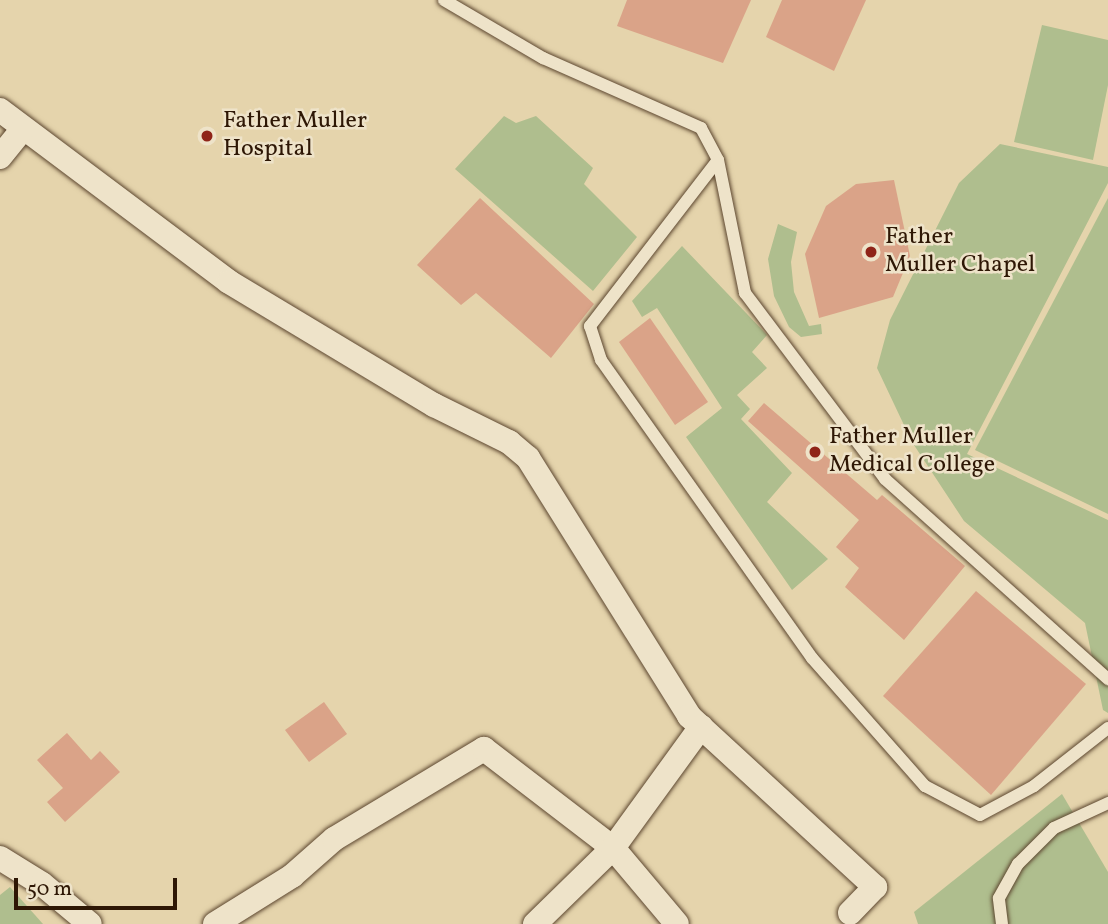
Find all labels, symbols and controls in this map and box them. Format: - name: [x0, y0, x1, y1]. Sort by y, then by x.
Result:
- place label: Father Muller Hospital: [223, 108, 367, 164]
- marker: Father Muller Hospital: [197, 126, 217, 146]
- place label: Father Muller Chapel: [885, 224, 1035, 280]
- marker: Father Muller Chapel: [863, 244, 879, 260]
- place label: Father Muller Medical College: [829, 424, 995, 480]
- marker: Father Muller Medical College: [807, 444, 823, 460]
- scale bar: [18, 864, 180, 908]
- text: 50 m: [27, 875, 72, 904]

